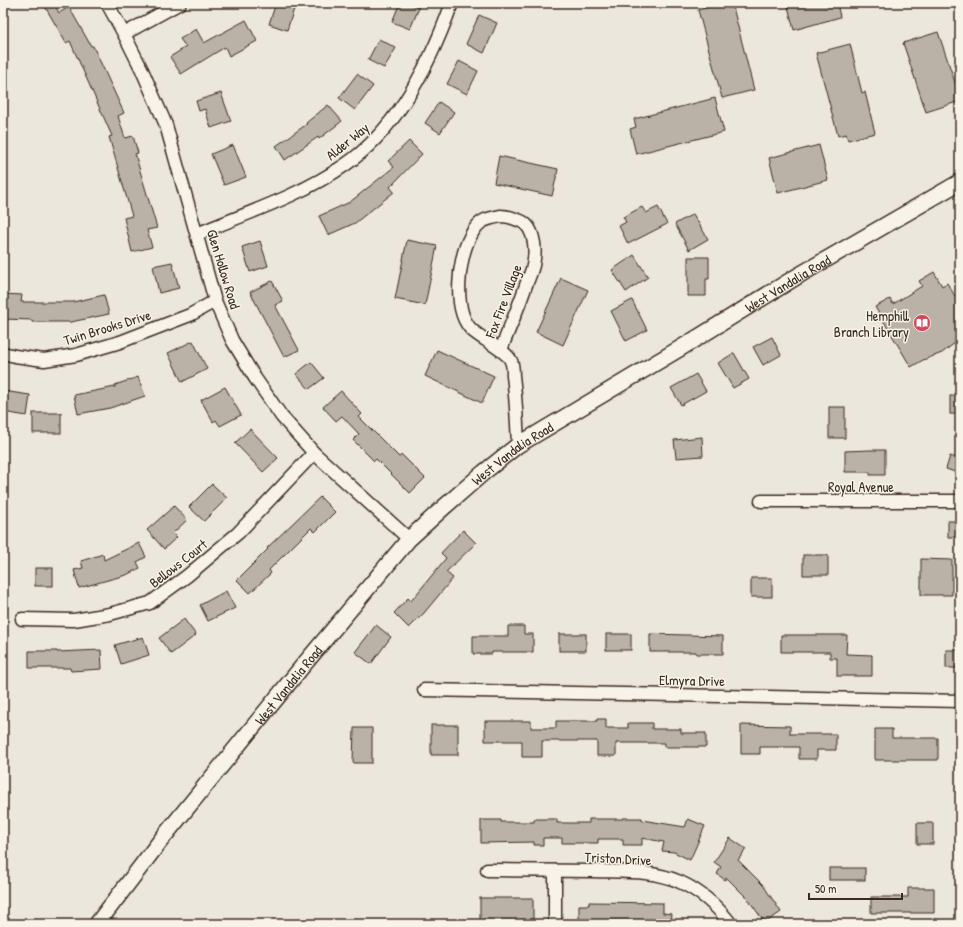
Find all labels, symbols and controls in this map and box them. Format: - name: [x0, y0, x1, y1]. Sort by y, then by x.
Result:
- street label: Alder Way: [322, 118, 373, 165]
- street label: Glen Hollow Road: [203, 227, 245, 312]
- street label: West Vandalia Road: [741, 249, 834, 316]
- street label: Fox Fire Village: [480, 261, 527, 342]
- street label: Twin Brooks Drive: [61, 305, 153, 349]
- place label: Hemphill Branch Library: [834, 306, 910, 342]
- library icon: Hemphill Branch Library: [912, 313, 932, 333]
- street label: West Vandalia Road: [467, 417, 557, 489]
- street label: Royal Avenue: [828, 477, 894, 497]
- street label: Bellows Court: [145, 534, 211, 592]
- street label: West Vandalia Road: [250, 641, 326, 728]
- street label: Elmyra Drive: [659, 670, 725, 691]
- street label: Triston Drive: [584, 847, 652, 869]
- scale bar: [809, 875, 902, 901]
- text: 50 m: [815, 880, 836, 897]

